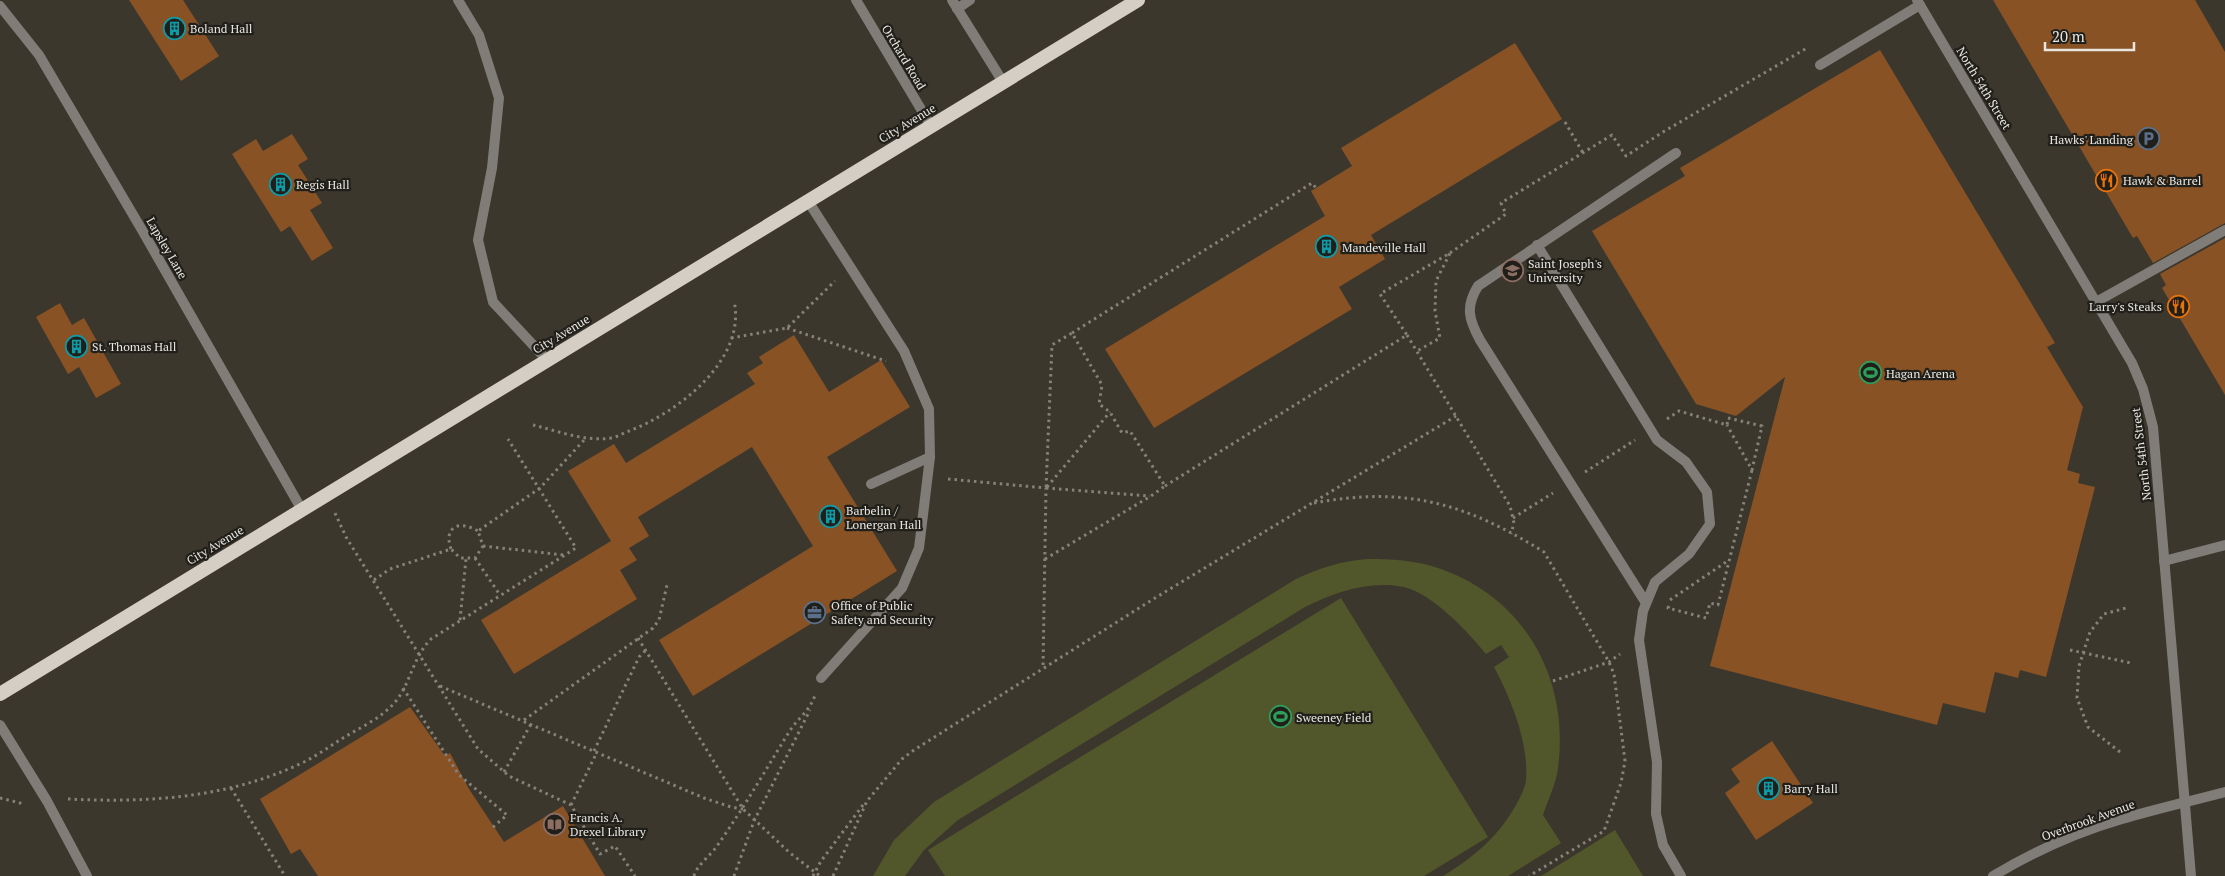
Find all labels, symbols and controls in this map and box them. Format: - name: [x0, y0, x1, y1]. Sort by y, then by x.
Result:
- building icon: Boland Hall: [162, 16, 186, 40]
- scale bar: [2045, 20, 2134, 52]
- place label: Boland Hall: [190, 21, 253, 36]
- street label: Orchard Road: [879, 22, 929, 93]
- text: 20 m: [2052, 26, 2085, 46]
- street label: North 54th Street: [1953, 44, 2015, 132]
- street label: City Avenue: [876, 100, 938, 146]
- parking icon: Hawks' Landing: [2137, 127, 2161, 151]
- place label: Hawks' Landing: [2049, 132, 2134, 147]
- restaurant icon: Hawk & Barrel: [2095, 168, 2119, 192]
- building icon: Regis Hall: [268, 172, 292, 196]
- place label: Hawk & Barrel: [2123, 173, 2202, 188]
- place label: Regis Hall: [296, 177, 350, 192]
- street label: Lapsley Lane: [143, 214, 191, 282]
- building icon: Mandeville Hall: [1314, 235, 1338, 259]
- place label: Mandeville Hall: [1342, 240, 1426, 255]
- place label: Saint Joseph's University: [1528, 256, 1602, 285]
- school or university icon: Saint Joseph's University: [1500, 258, 1524, 282]
- restaurant icon: Larry's Steaks: [2166, 294, 2190, 318]
- place label: Larry's Steaks: [2089, 299, 2162, 314]
- street label: City Avenue: [530, 311, 592, 357]
- building icon: St. Thomas Hall: [64, 334, 88, 358]
- place label: St. Thomas Hall: [92, 339, 177, 354]
- sports icon: Hagan Arena: [1858, 361, 1882, 385]
- place label: Hagan Arena: [1886, 366, 1955, 381]
- street label: North 54th Street: [2128, 406, 2154, 501]
- place label: Barbelin / Lonergan Hall: [846, 503, 922, 532]
- building icon: Barbelin / Lonergan Hall: [818, 505, 842, 529]
- street label: City Avenue: [184, 522, 246, 568]
- place label: Office of Public Safety and Security: [831, 598, 934, 627]
- office icon: Office of Public Safety and Security: [803, 600, 827, 624]
- sports icon: Sweeney Field: [1268, 705, 1292, 729]
- place label: Sweeney Field: [1296, 710, 1372, 725]
- building icon: Barry Hall: [1756, 776, 1780, 800]
- place label: Barry Hall: [1784, 781, 1838, 796]
- street label: Overbrook Avenue: [2039, 796, 2137, 844]
- place label: Francis A. Drexel Library: [570, 810, 647, 839]
- library icon: Francis A. Drexel Library: [542, 812, 566, 836]

